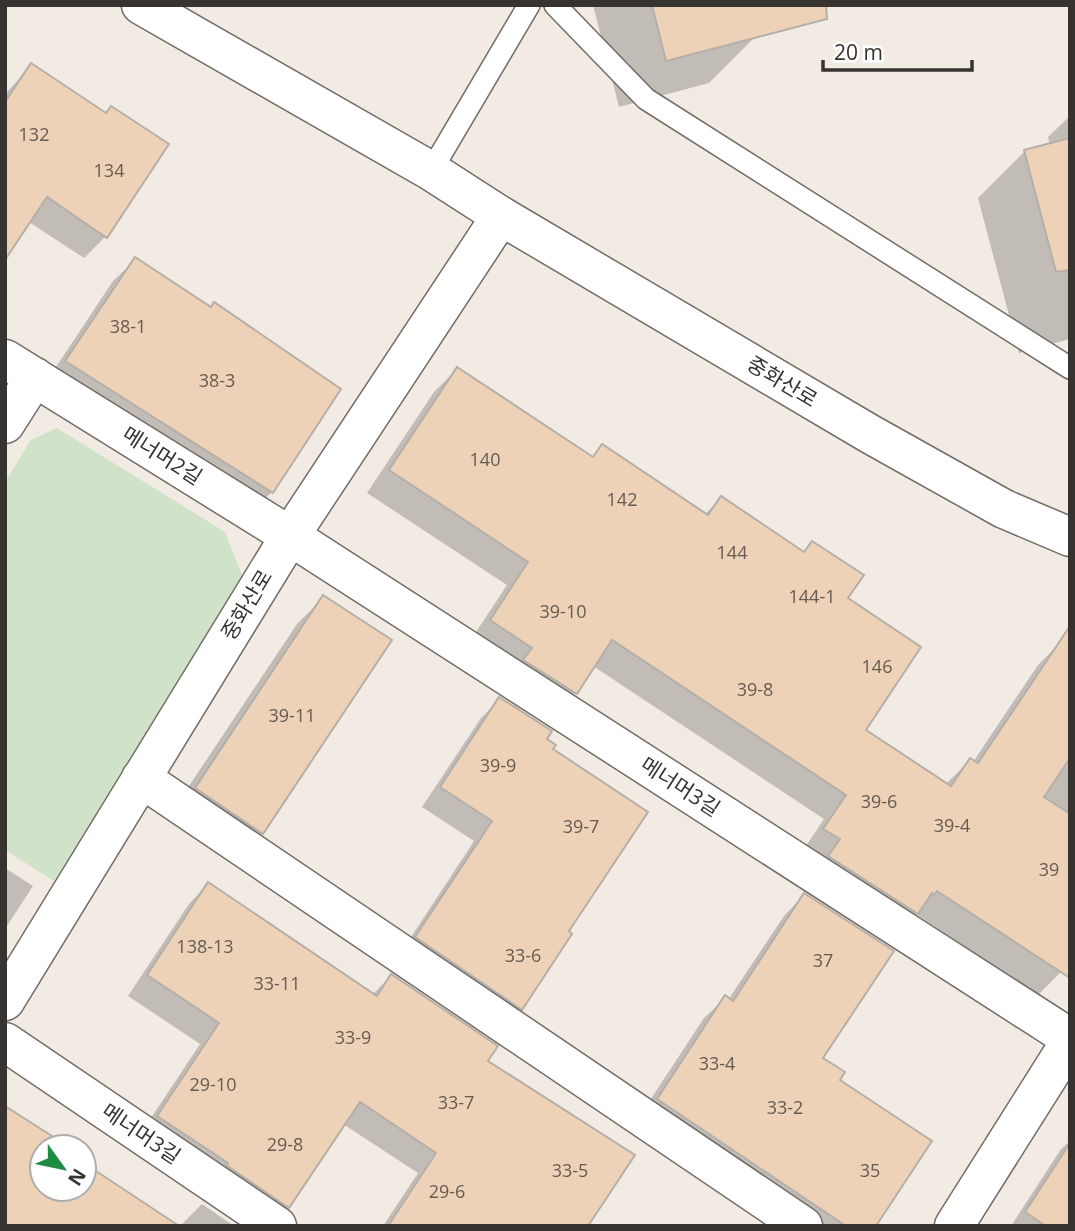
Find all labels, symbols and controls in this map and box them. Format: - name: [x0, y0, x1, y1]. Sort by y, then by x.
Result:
- scale bar: [823, 28, 972, 72]
- text: 20 m: [834, 38, 883, 66]
- house number: 132: [19, 122, 49, 146]
- house number: 134: [94, 158, 124, 182]
- house number: 38-1: [110, 314, 146, 338]
- street label: 중화산로: [742, 349, 823, 413]
- house number: 38-3: [199, 368, 235, 392]
- street label: 메너머2길: [117, 420, 208, 491]
- house number: 140: [470, 447, 500, 471]
- house number: 142: [607, 487, 637, 511]
- house number: 144: [717, 540, 747, 564]
- street label: 중화산로: [214, 564, 278, 645]
- house number: 144-1: [789, 584, 835, 608]
- house number: 39-10: [540, 599, 586, 623]
- house number: 146: [862, 654, 892, 678]
- house number: 39-8: [737, 677, 773, 701]
- house number: 39-11: [269, 703, 315, 727]
- street label: 메너머3길: [635, 750, 726, 822]
- house number: 39-9: [480, 753, 516, 777]
- house number: 39-6: [861, 789, 897, 813]
- house number: 39-4: [934, 813, 970, 837]
- house number: 39-7: [563, 814, 599, 838]
- house number: 39: [1039, 857, 1059, 881]
- house number: 138-13: [176, 934, 234, 958]
- house number: 33-6: [505, 943, 541, 967]
- house number: 37: [813, 948, 833, 972]
- house number: 33-11: [254, 971, 300, 995]
- house number: 33-9: [335, 1025, 371, 1049]
- house number: 33-4: [699, 1051, 735, 1075]
- house number: 29-10: [190, 1072, 236, 1096]
- house number: 33-7: [438, 1090, 474, 1114]
- house number: 33-2: [767, 1095, 803, 1119]
- street label: 메너머3길: [97, 1097, 186, 1170]
- house number: 29-8: [267, 1132, 303, 1156]
- north arrow: [28, 1133, 98, 1203]
- house number: 33-5: [552, 1158, 588, 1182]
- house number: 35: [860, 1158, 880, 1182]
- text: N: [62, 1164, 92, 1191]
- house number: 29-6: [429, 1179, 465, 1203]

